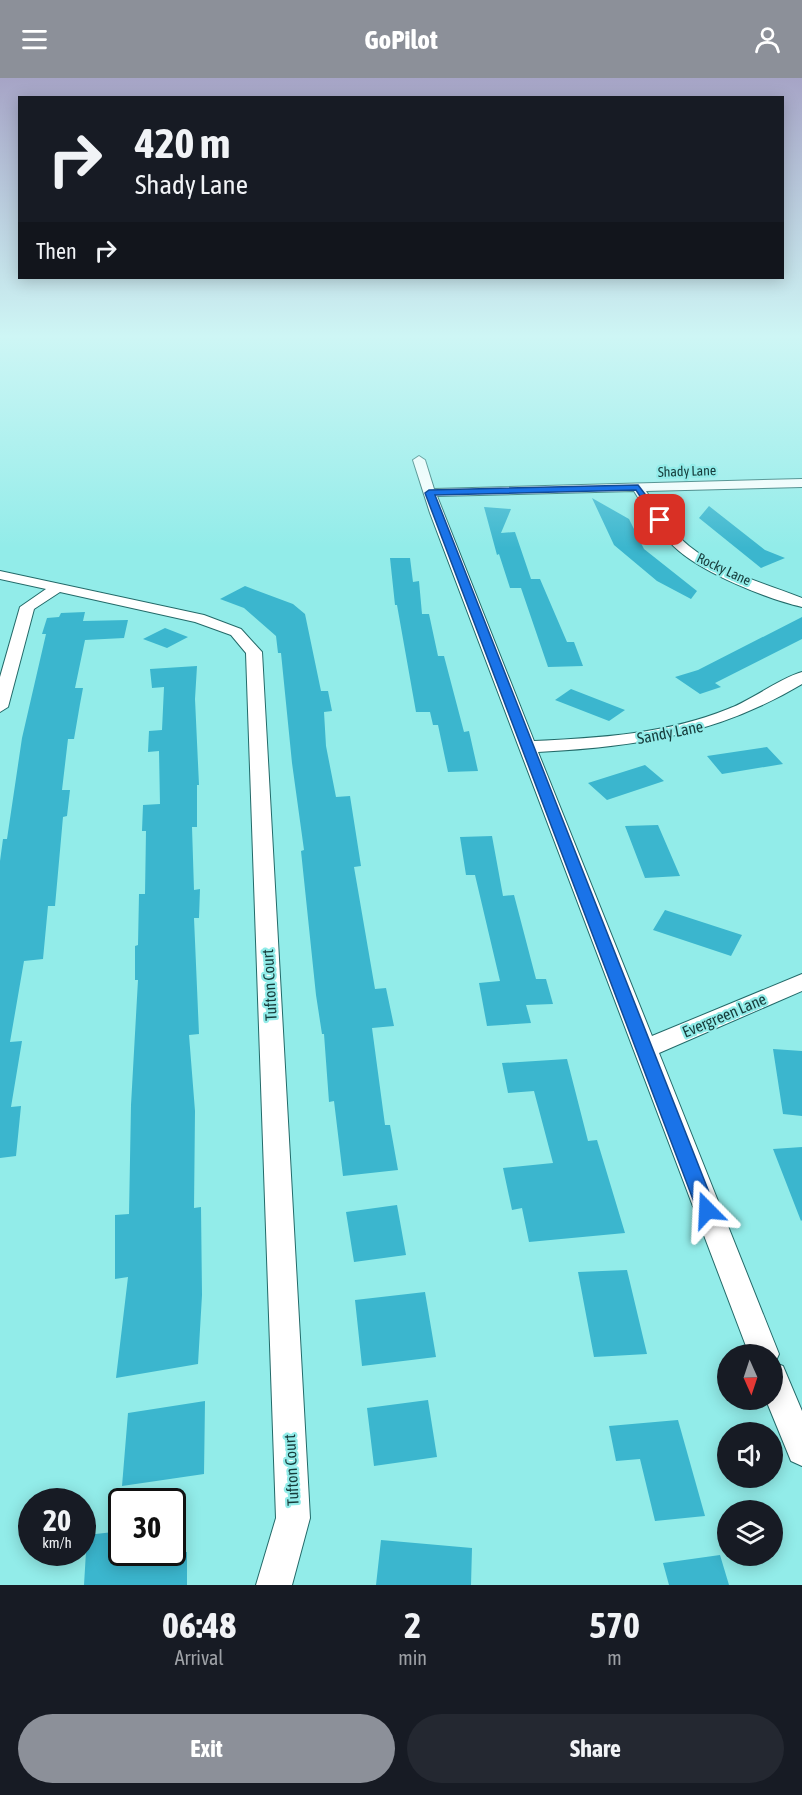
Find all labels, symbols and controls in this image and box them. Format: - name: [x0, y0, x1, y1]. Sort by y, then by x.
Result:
- icon: menu: [18, 23, 51, 56]
- icon: person: [751, 23, 784, 56]
- text: GoPilot: [364, 24, 438, 55]
- text: 420 m: [135, 119, 230, 167]
- icon: right: [36, 120, 114, 198]
- text: Shady Lane: [135, 169, 248, 200]
- icon: right: [89, 234, 122, 267]
- text: Then: [36, 238, 77, 264]
- street label: Shady Lane: [657, 462, 717, 480]
- pin: [634, 494, 685, 545]
- icon: arrive: [643, 503, 676, 536]
- street label: Rocky Lane: [694, 550, 754, 588]
- street label: Sandy Lane: [635, 717, 705, 748]
- street label: Tufton Court: [258, 948, 280, 1021]
- street label: Evergreen Lane: [679, 989, 769, 1042]
- position arrow: [675, 1178, 739, 1242]
- north arrow: [717, 1344, 783, 1410]
- map controls: [717, 1344, 783, 1566]
- button: sound: [717, 1422, 783, 1488]
- street label: Tufton Court: [280, 1433, 302, 1506]
- speed limit sign: 30: [108, 1488, 186, 1566]
- button: layers: [717, 1500, 783, 1566]
- text: 20: [43, 1503, 71, 1537]
- text: km/h: [42, 1534, 72, 1551]
- text: 06:48: [162, 1604, 236, 1646]
- text: 2: [404, 1604, 421, 1646]
- text: 570: [589, 1604, 640, 1646]
- text: Arrival: [175, 1646, 224, 1669]
- text: min: [398, 1646, 427, 1669]
- text: m: [607, 1646, 622, 1669]
- button: Exit: [18, 1714, 395, 1783]
- button: Share: [407, 1714, 784, 1783]

